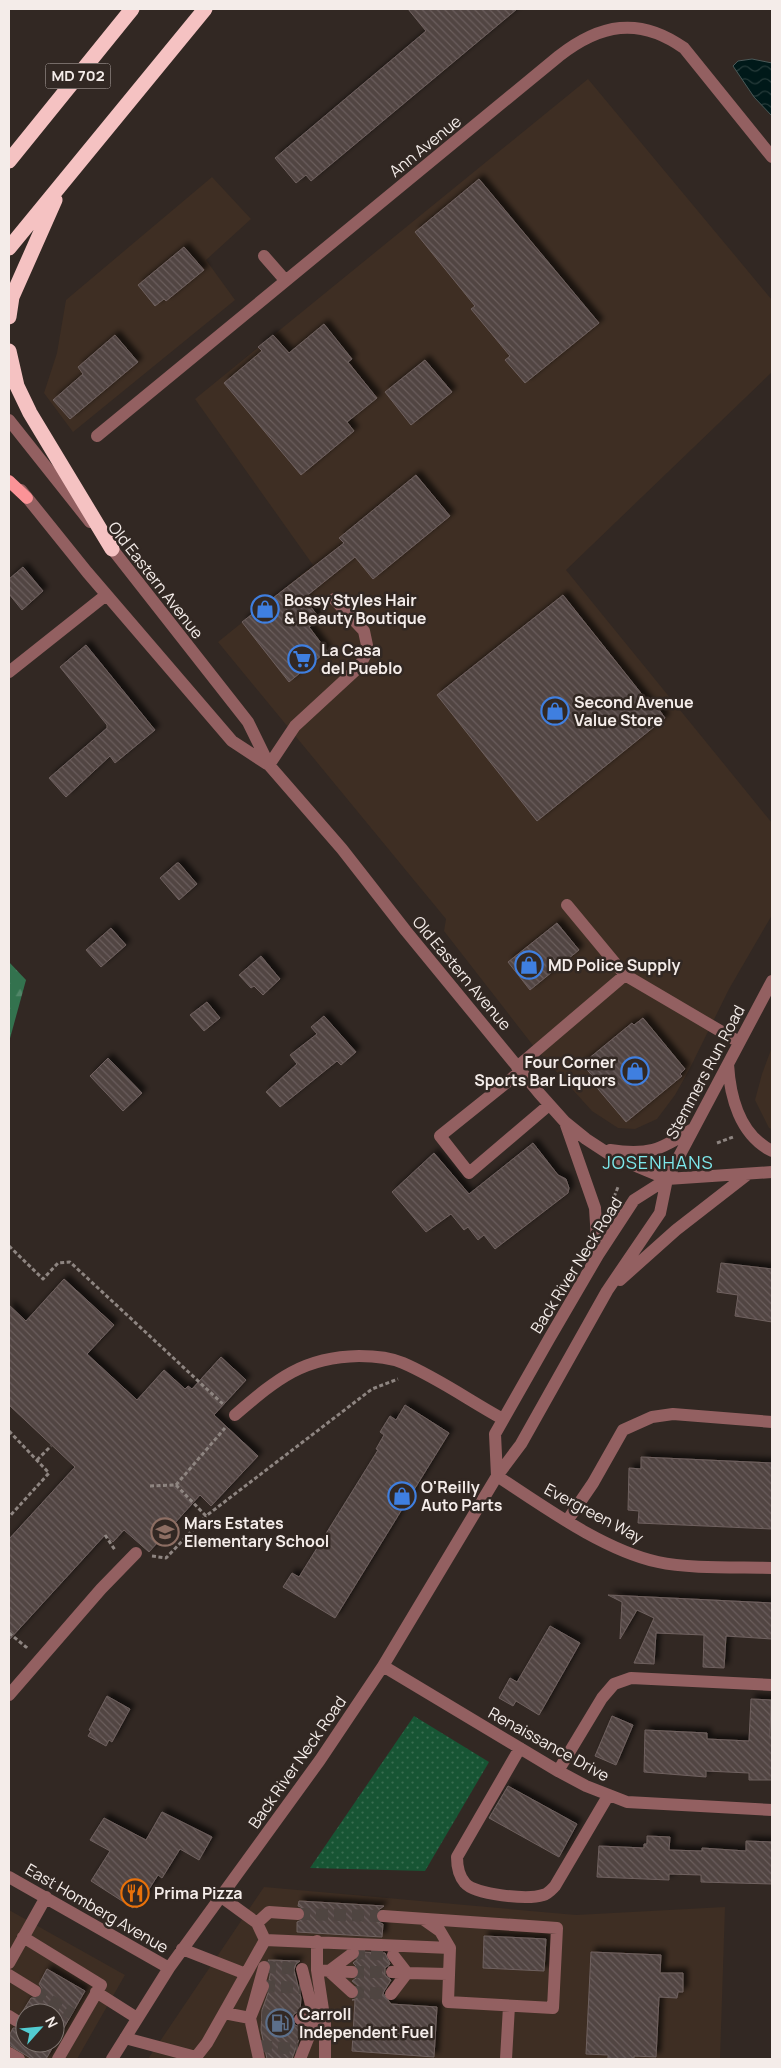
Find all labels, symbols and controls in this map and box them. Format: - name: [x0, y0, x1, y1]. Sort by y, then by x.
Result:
- road number: MD 702: [46, 64, 110, 88]
- street label: Ann Avenue: [384, 110, 466, 182]
- street label: Old Eastern Avenue: [103, 517, 209, 643]
- place label: Bossy Styles Hair & Beauty Boutique: [284, 589, 427, 629]
- shop icon: Bossy Styles Hair & Beauty Boutique: [250, 594, 280, 624]
- place label: La Casa del Pueblo: [321, 639, 402, 679]
- supermarket icon: La Casa del Pueblo: [287, 644, 317, 674]
- place label: Second Avenue Value Store: [574, 691, 694, 731]
- shop icon: Second Avenue Value Store: [540, 696, 570, 726]
- street label: Old Eastern Avenue: [408, 911, 516, 1035]
- shop icon: MD Police Supply: [514, 950, 544, 980]
- place label: MD Police Supply: [548, 954, 681, 976]
- street label: Stemmers Run Road: [660, 1001, 750, 1143]
- place label: Four Corner Sports Bar Liquors: [474, 1051, 616, 1091]
- shop icon: Four Corner Sports Bar Liquors: [620, 1056, 650, 1086]
- district label: JOSENHANS: [602, 1150, 714, 1174]
- street label: Back River Neck Road: [525, 1193, 627, 1337]
- place label: O'Reilly Auto Parts: [421, 1476, 503, 1516]
- street label: Evergreen Way: [541, 1478, 648, 1549]
- shop icon: O'Reilly Auto Parts: [387, 1481, 417, 1511]
- place label: Mars Estates Elementary School: [184, 1512, 329, 1552]
- school or university icon: Mars Estates Elementary School: [150, 1517, 180, 1547]
- street label: Back River Neck Road: [243, 1691, 351, 1833]
- street label: Renaissance Drive: [485, 1702, 613, 1786]
- street label: East Homberg Avenue: [21, 1858, 173, 1958]
- restaurant icon: Prima Pizza: [120, 1878, 150, 1908]
- place label: Prima Pizza: [154, 1882, 242, 1904]
- north arrow: [15, 2003, 65, 2053]
- place label: Carroll Independent Fuel: [299, 2003, 434, 2043]
- fuel station icon: Carroll Independent Fuel: [265, 2008, 295, 2038]
- text: N: [41, 2013, 63, 2031]

